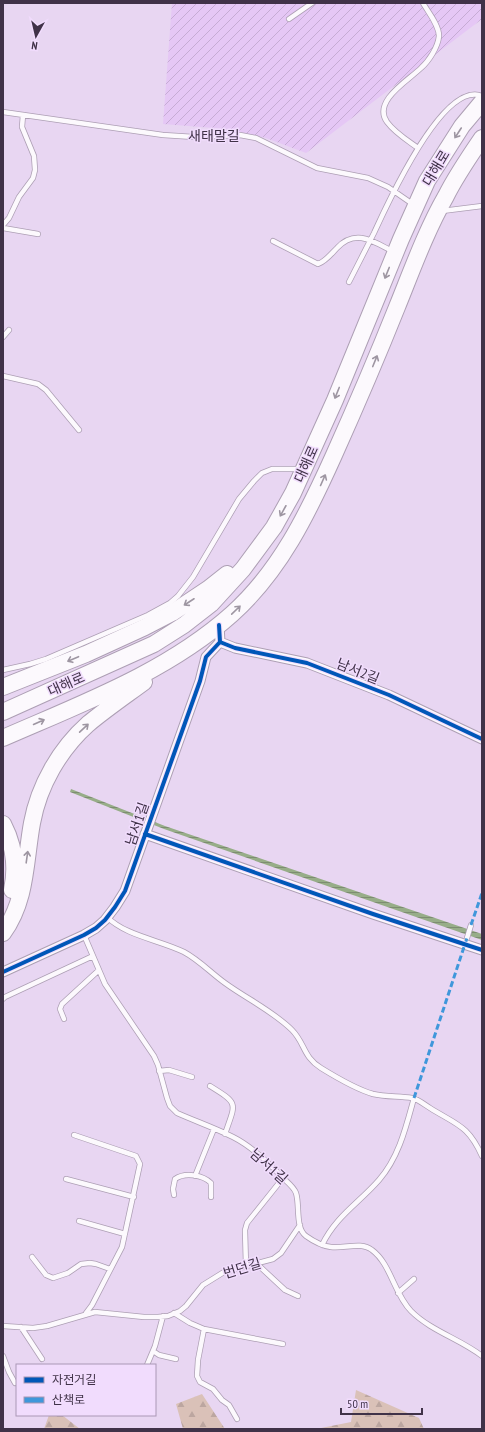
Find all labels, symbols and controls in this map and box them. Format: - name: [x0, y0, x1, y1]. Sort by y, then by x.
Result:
- north arrow: [16, 16, 56, 56]
- text: N: [31, 39, 39, 53]
- street label: 새태말길: [188, 127, 240, 145]
- one-way arrow: [454, 127, 462, 139]
- street label: 대해로: [418, 147, 454, 189]
- one-way arrow: [382, 267, 390, 279]
- one-way arrow: [372, 355, 379, 367]
- one-way arrow: [333, 387, 341, 399]
- street label: 대해로: [290, 443, 322, 485]
- one-way arrow: [320, 474, 327, 486]
- one-way arrow: [278, 505, 286, 517]
- one-way arrow: [184, 598, 195, 606]
- one-way arrow: [231, 605, 241, 615]
- street label: 남서2길: [334, 654, 382, 688]
- one-way arrow: [67, 656, 79, 664]
- street label: 대해로: [45, 668, 87, 700]
- one-way arrow: [32, 718, 44, 725]
- one-way arrow: [79, 723, 89, 733]
- street label: 남서1길: [121, 800, 153, 848]
- one-way arrow: [23, 850, 31, 863]
- street label: 남서1길: [246, 1144, 292, 1188]
- street label: 번던길: [221, 1254, 263, 1282]
- legend: [16, 1364, 156, 1416]
- text: 자전거길: [52, 1372, 96, 1387]
- scale bar: [341, 1390, 422, 1416]
- text: 산책로: [52, 1392, 85, 1407]
- text: 50 m: [347, 1396, 368, 1411]

